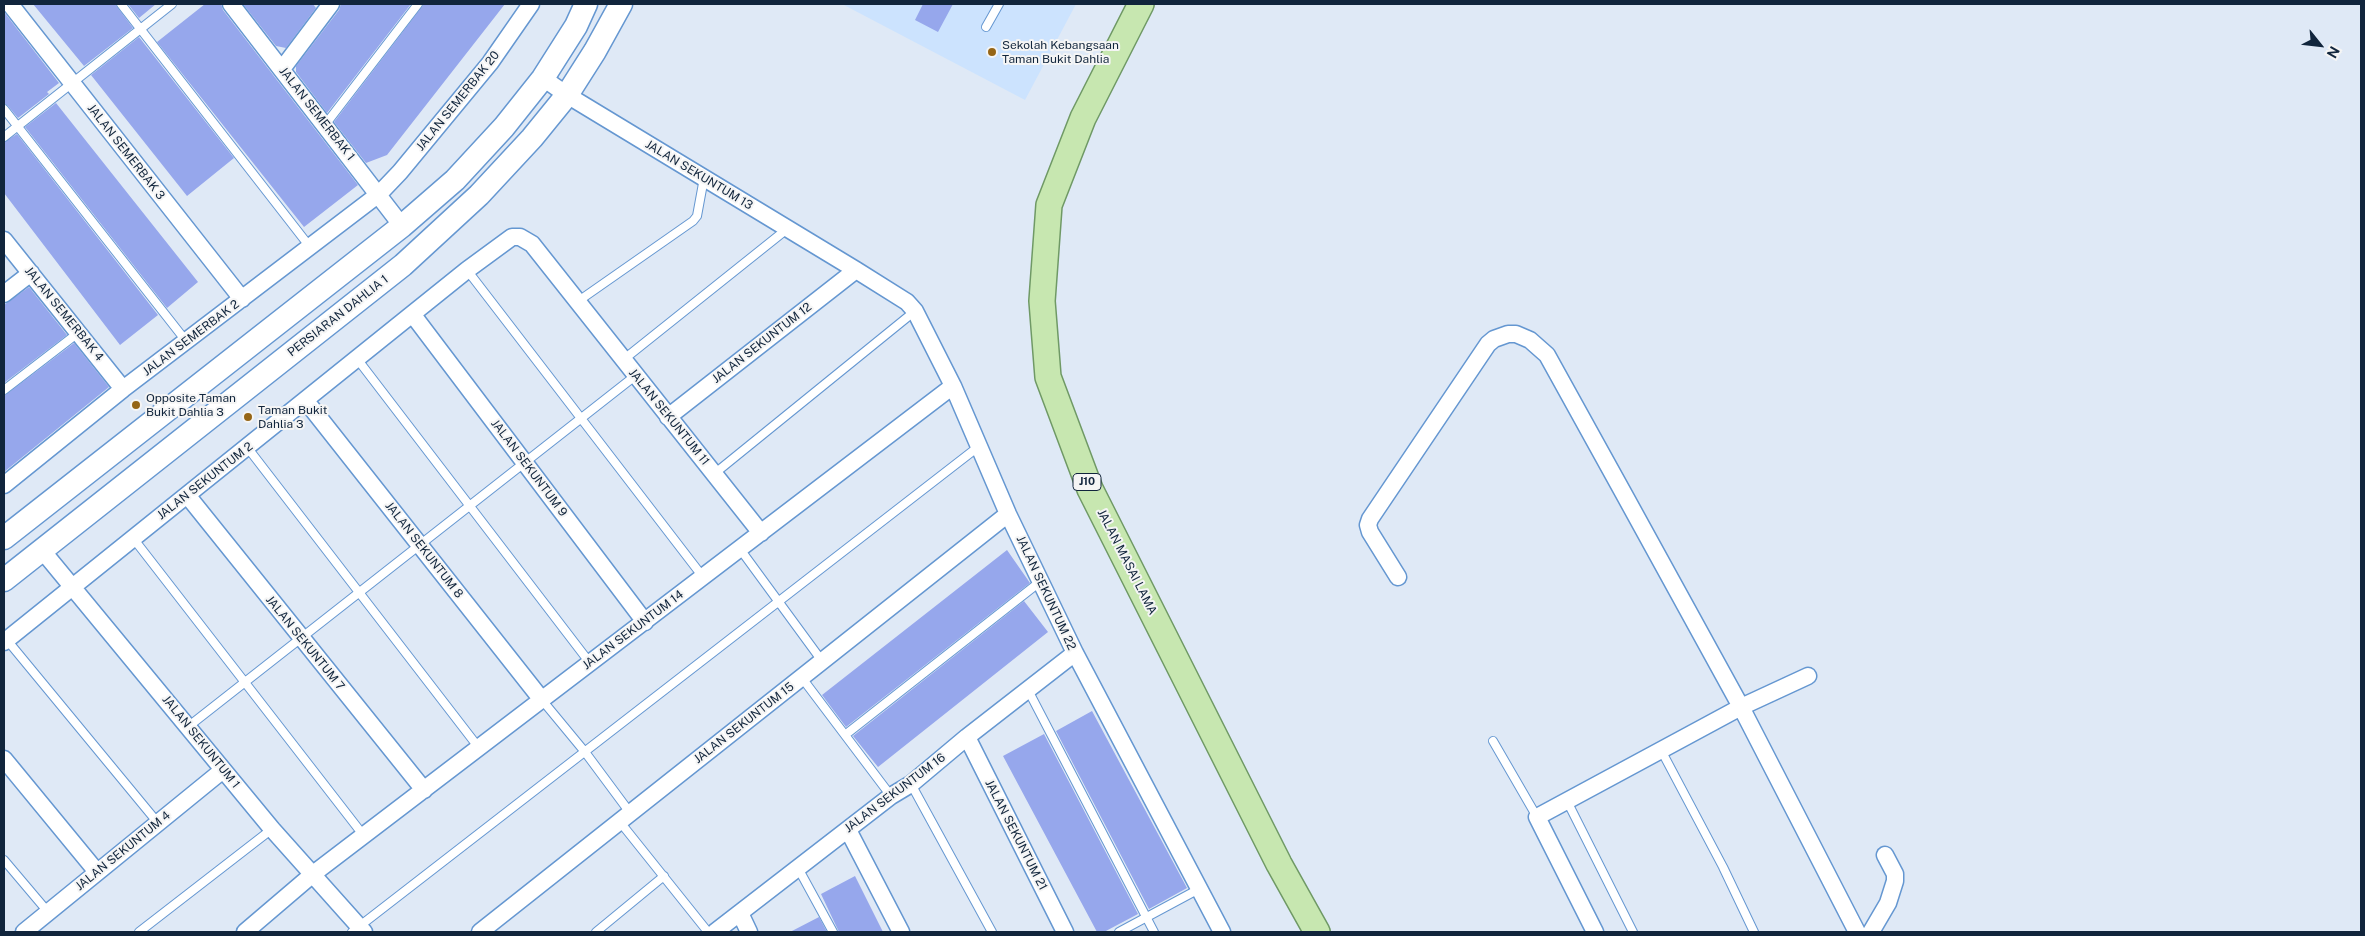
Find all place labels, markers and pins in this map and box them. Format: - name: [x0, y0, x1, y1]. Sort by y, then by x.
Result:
- place label: Sekolah Kebangsaan Taman Bukit Dahlia: [1002, 38, 1119, 66]
- marker: Sekolah Kebangsaan Taman Bukit Dahlia: [986, 46, 998, 58]
- place label: Opposite Taman Bukit Dahlia 3: [146, 391, 236, 419]
- marker: Opposite Taman Bukit Dahlia 3: [130, 399, 142, 411]
- place label: Taman Bukit Dahlia 3: [258, 403, 327, 431]
- marker: Taman Bukit Dahlia 3: [242, 411, 254, 423]

